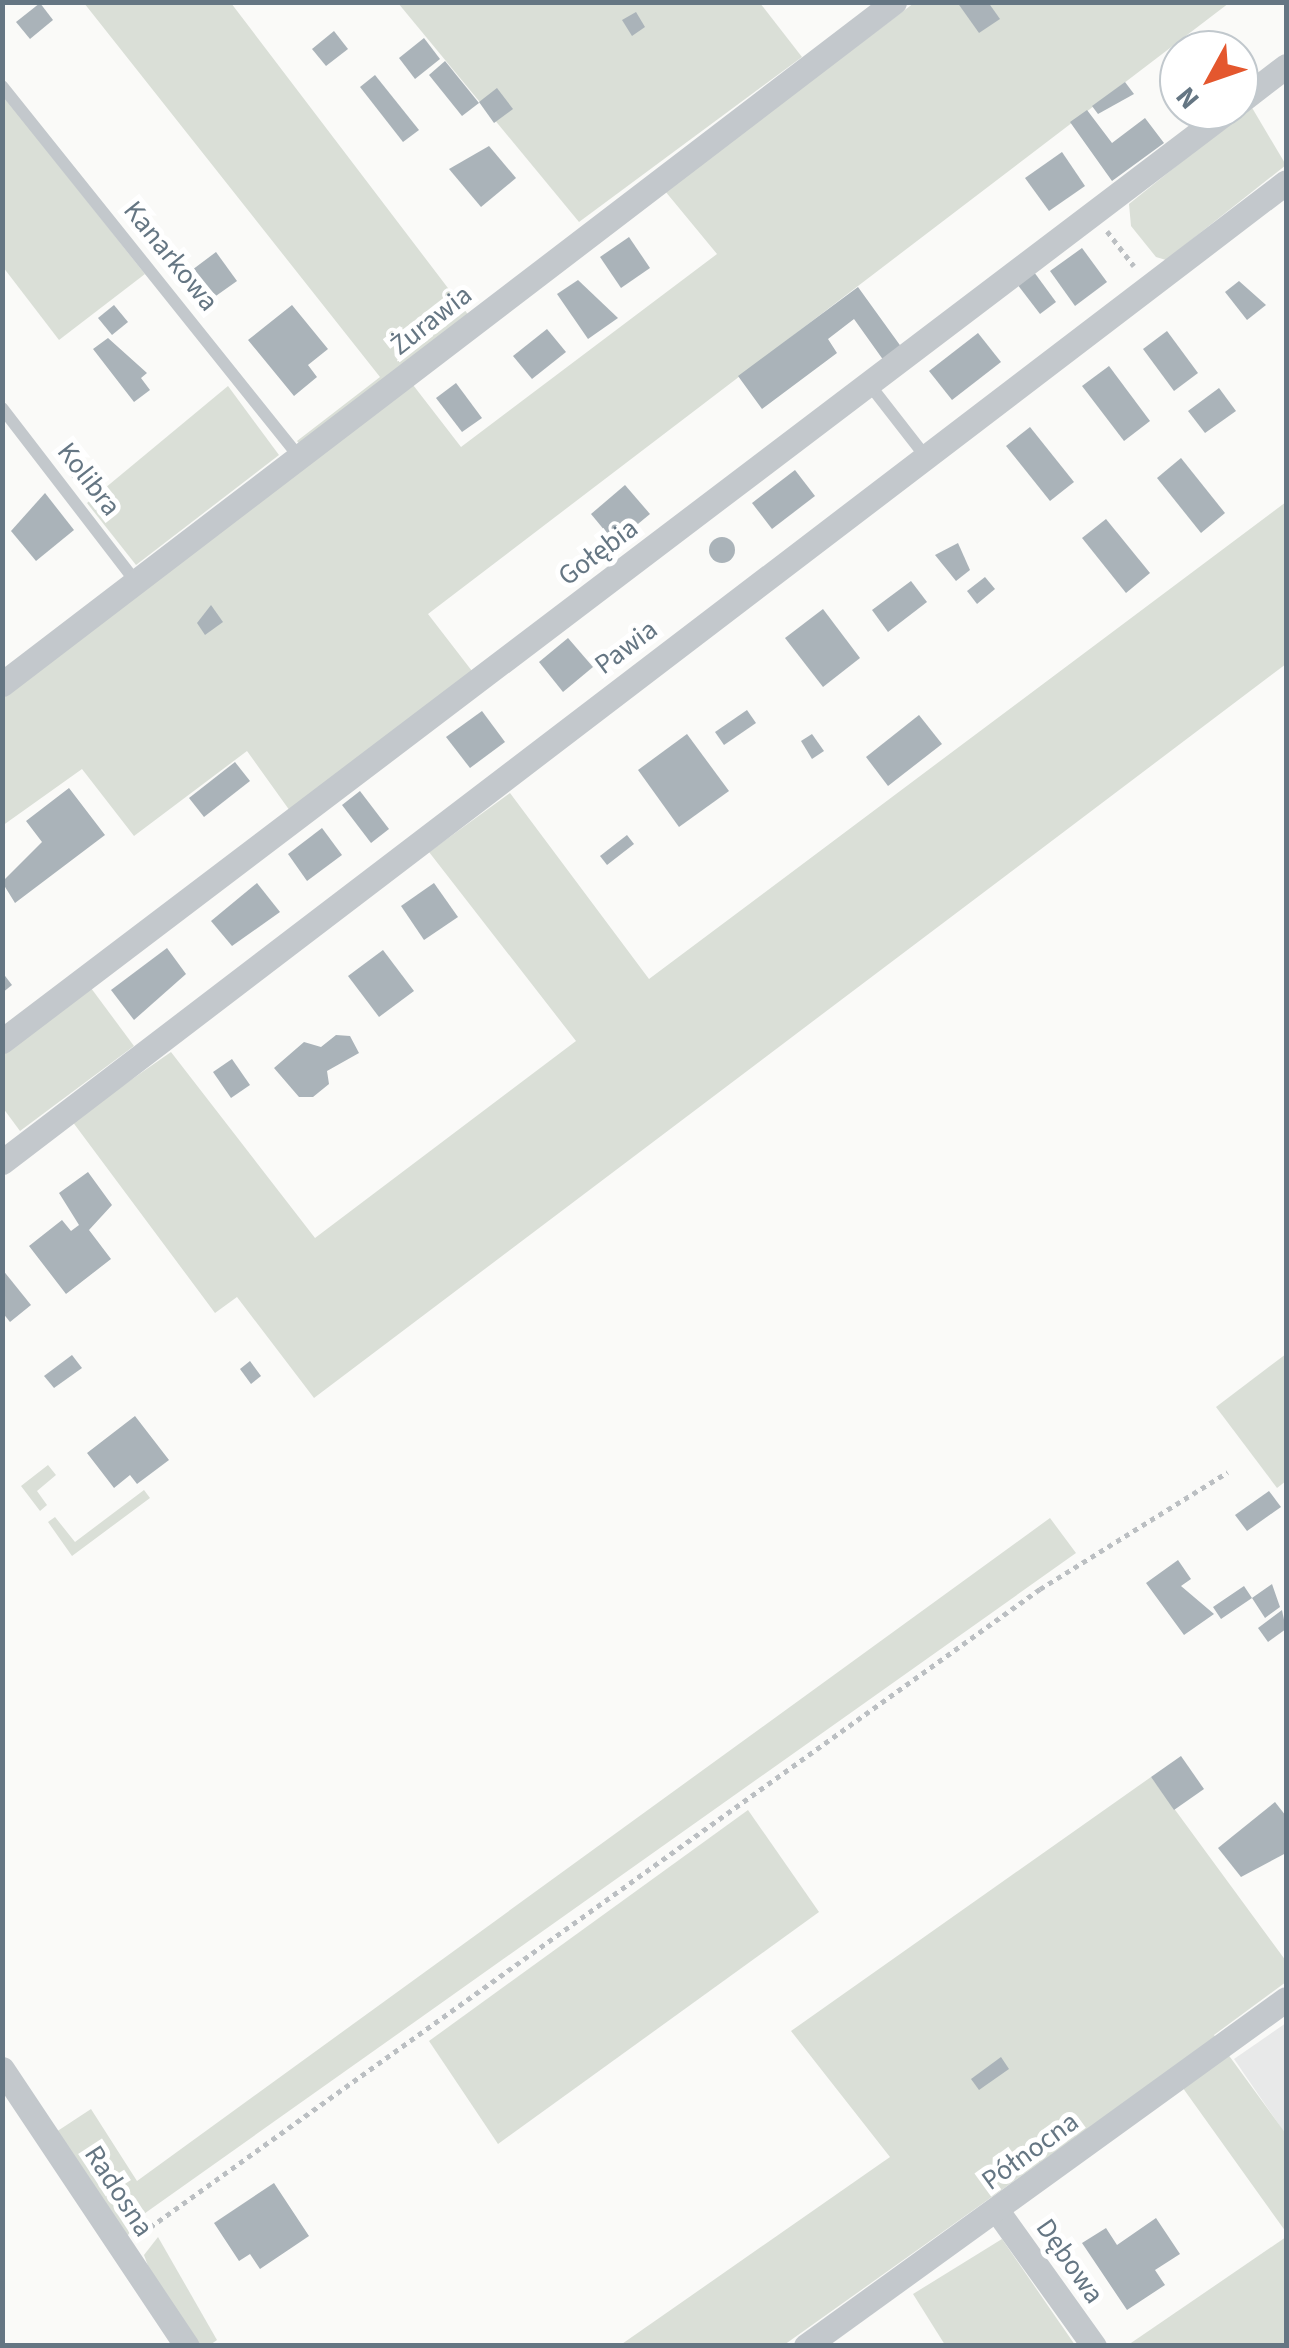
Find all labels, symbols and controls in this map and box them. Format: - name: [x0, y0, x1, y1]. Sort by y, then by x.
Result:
- north arrow: [1159, 30, 1259, 130]
- text: N: [1166, 78, 1209, 118]
- street label: Kanarkowa: [116, 194, 226, 318]
- street label: Żurawia: [384, 278, 478, 362]
- street label: Kolibra: [50, 436, 128, 522]
- street label: Gołębia: [551, 511, 645, 593]
- street label: Pawia: [588, 613, 664, 681]
- street label: Północna: [975, 2105, 1085, 2197]
- street label: Radosna: [77, 2139, 161, 2243]
- street label: Dębowa: [1029, 2212, 1111, 2310]

